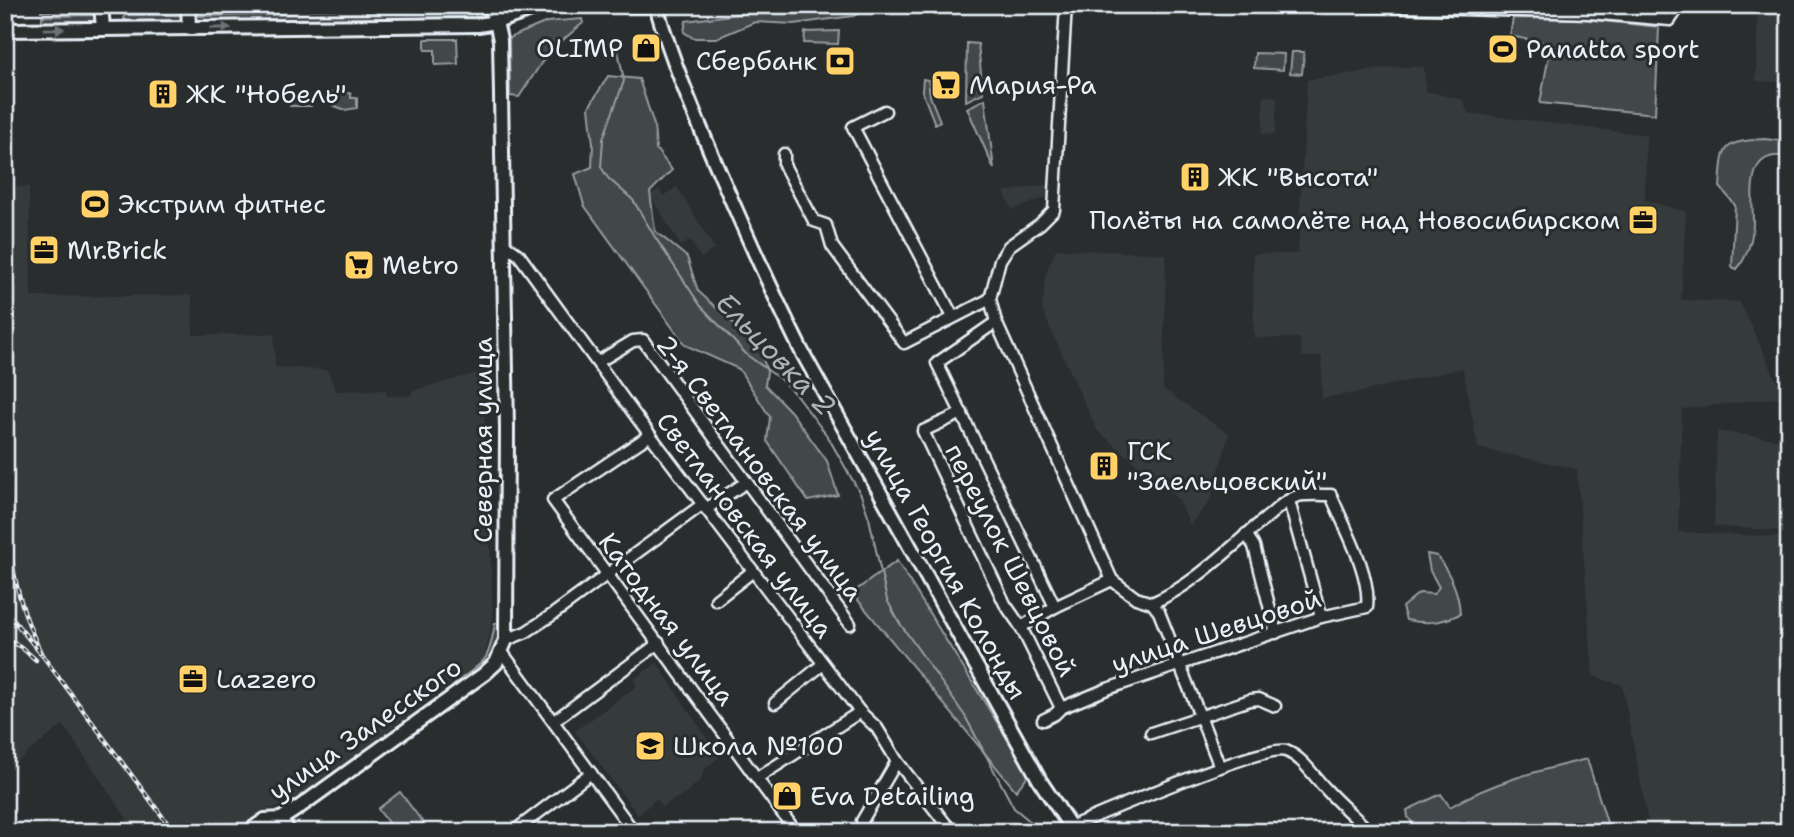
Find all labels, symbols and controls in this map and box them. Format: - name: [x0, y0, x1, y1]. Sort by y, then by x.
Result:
- one-way arrow: [210, 22, 232, 34]
- one-way arrow: [44, 23, 66, 35]
- place label: OLIMP: [536, 30, 623, 65]
- shop icon: OLIMP: [629, 31, 663, 65]
- place label: Panatta sport: [1526, 31, 1700, 66]
- sports icon: Panatta sport: [1486, 32, 1520, 66]
- place label: Сбербанк: [696, 43, 817, 78]
- bank icon: Сбербанк: [823, 44, 857, 78]
- place label: Мария-Ра: [969, 67, 1097, 102]
- supermarket icon: Мария-Ра: [929, 68, 963, 102]
- place label: ЖК "Нобель": [186, 76, 347, 111]
- building icon: ЖК "Нобель": [146, 77, 180, 111]
- place label: ЖК "Высота": [1218, 159, 1378, 194]
- building icon: ЖК "Высота": [1178, 160, 1212, 194]
- place label: Экстрим фитнес: [118, 186, 326, 221]
- sports icon: Экстрим фитнес: [78, 187, 112, 221]
- place label: Полёты на самолёте над Новосибирском: [1089, 202, 1620, 237]
- office icon: Полёты на самолёте над Новосибирском: [1626, 203, 1660, 237]
- place label: Mr.Brick: [67, 232, 167, 267]
- office icon: Mr.Brick: [27, 233, 61, 267]
- place label: Metro: [382, 247, 459, 282]
- supermarket icon: Metro: [342, 248, 376, 282]
- water label: Ельцовка 2: [708, 284, 844, 424]
- street label: 2-я Светлановская улица: [650, 329, 870, 607]
- street label: Северная улица: [465, 337, 500, 543]
- street label: Светлановская улица: [650, 406, 840, 644]
- street label: улица Георгия Колонды: [857, 422, 1036, 705]
- place label: ГСК "Заельцовский": [1127, 433, 1327, 498]
- street label: переулок Шевцовой: [937, 437, 1085, 682]
- building icon: ГСК "Заельцовский": [1087, 449, 1121, 483]
- street label: Катодная улица: [591, 525, 744, 712]
- street label: улица Шевцовой: [1107, 580, 1325, 681]
- street label: улица Залесского: [261, 649, 468, 808]
- place label: Lazzero: [216, 661, 317, 696]
- office icon: Lazzero: [176, 662, 210, 696]
- place label: Школа №100: [673, 728, 844, 763]
- school or university icon: Школа №100: [633, 729, 667, 763]
- place label: Eva Detailing: [810, 778, 975, 813]
- shop icon: Eva Detailing: [770, 779, 804, 813]

